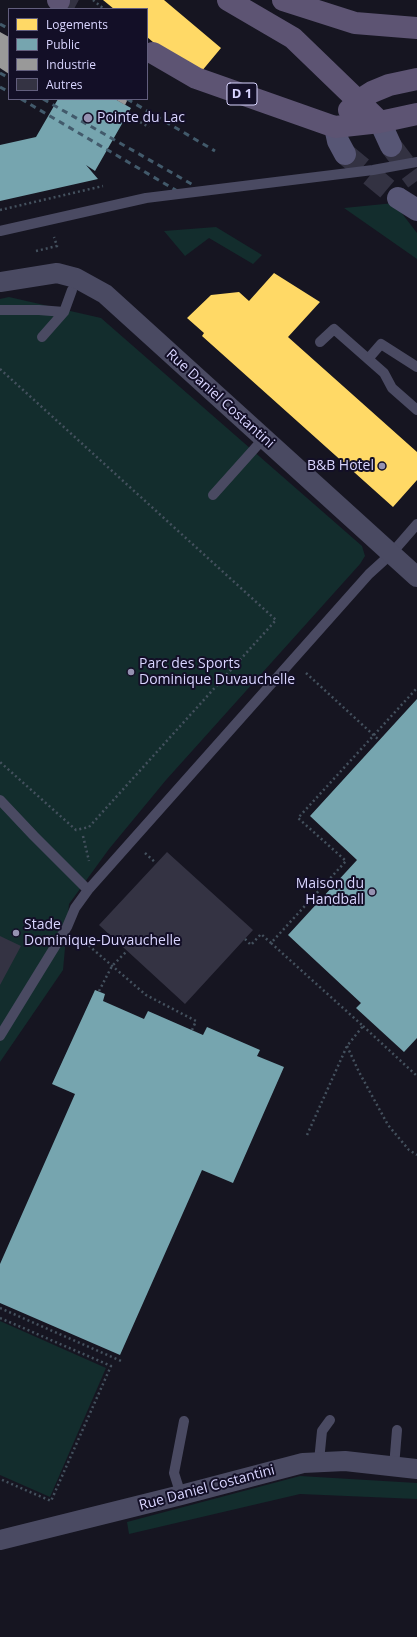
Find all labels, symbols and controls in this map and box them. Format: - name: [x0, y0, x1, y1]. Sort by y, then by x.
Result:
- legend: [8, 8, 148, 100]
- text: Logements: [46, 16, 108, 33]
- text: Public: [46, 36, 80, 53]
- text: Industrie: [46, 56, 96, 73]
- text: Autres: [46, 76, 83, 93]
- road number: D 1: [227, 83, 257, 105]
- place label: Pointe du Lac: [97, 110, 185, 126]
- marker: Pointe du Lac: [82, 112, 94, 124]
- street label: Rue Daniel Costantini: [162, 346, 278, 452]
- place label: B&B Hotel: [307, 458, 374, 474]
- marker: B&B Hotel: [377, 461, 387, 471]
- place label: Parc des Sports Dominique Duvauchelle: [139, 656, 295, 688]
- marker: Parc des Sports Dominique Duvauchelle: [126, 667, 136, 677]
- place label: Maison du Handball: [296, 876, 364, 908]
- marker: Maison du Handball: [367, 887, 377, 897]
- place label: Stade Dominique-Duvauchelle: [24, 917, 181, 950]
- marker: Stade Dominique-Duvauchelle: [11, 928, 21, 938]
- street label: Rue Daniel Costantini: [137, 1462, 277, 1514]

